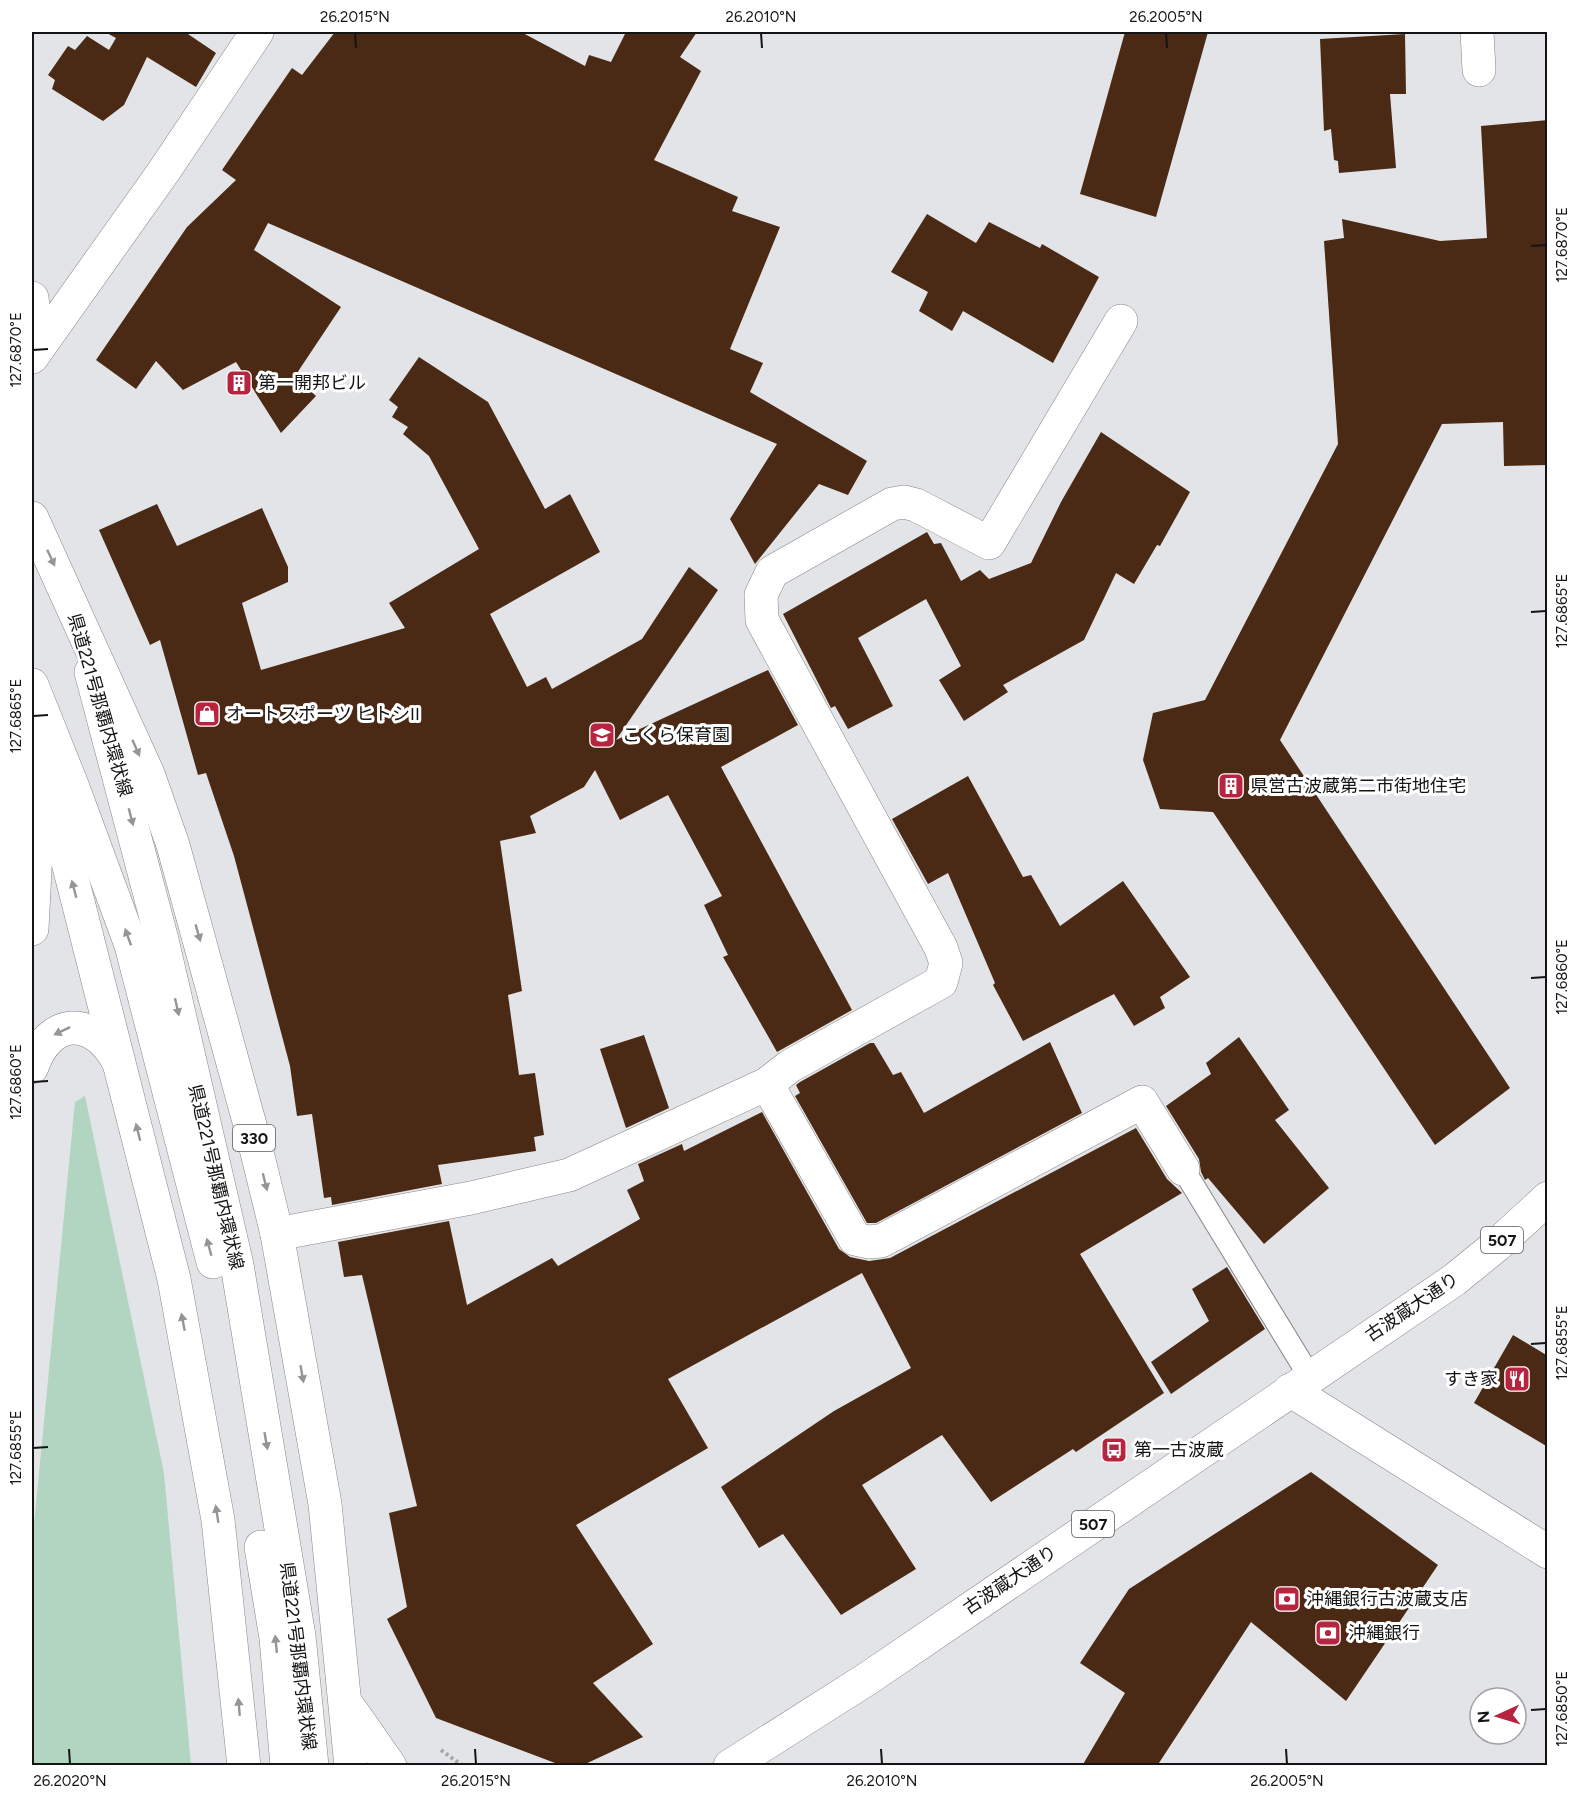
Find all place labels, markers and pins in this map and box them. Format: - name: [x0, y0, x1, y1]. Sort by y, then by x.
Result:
- building icon: 第一開邦ビル: [224, 368, 254, 398]
- place label: 第一開邦ビル: [258, 372, 366, 394]
- shop icon: オートスポーツ ヒトシII: [192, 699, 222, 729]
- place label: オートスポーツ ヒトシII: [226, 703, 420, 725]
- school or university icon: こくら保育園: [587, 720, 617, 750]
- place label: こくら保育園: [622, 724, 730, 746]
- building icon: 県営古波蔵第二市街地住宅: [1216, 771, 1246, 801]
- place label: 県営古波蔵第二市街地住宅: [1250, 775, 1466, 797]
- restaurant icon: すき家: [1502, 1364, 1532, 1394]
- place label: すき家: [1444, 1368, 1498, 1390]
- bus stop icon: 第一古波蔵: [1099, 1435, 1129, 1465]
- place label: 第一古波蔵: [1134, 1439, 1224, 1461]
- bank icon: 沖縄銀行古波蔵支店: [1272, 1584, 1302, 1614]
- place label: 沖縄銀行古波蔵支店: [1306, 1588, 1468, 1610]
- bank icon: 沖縄銀行: [1313, 1618, 1343, 1648]
- place label: 沖縄銀行: [1348, 1622, 1420, 1644]

